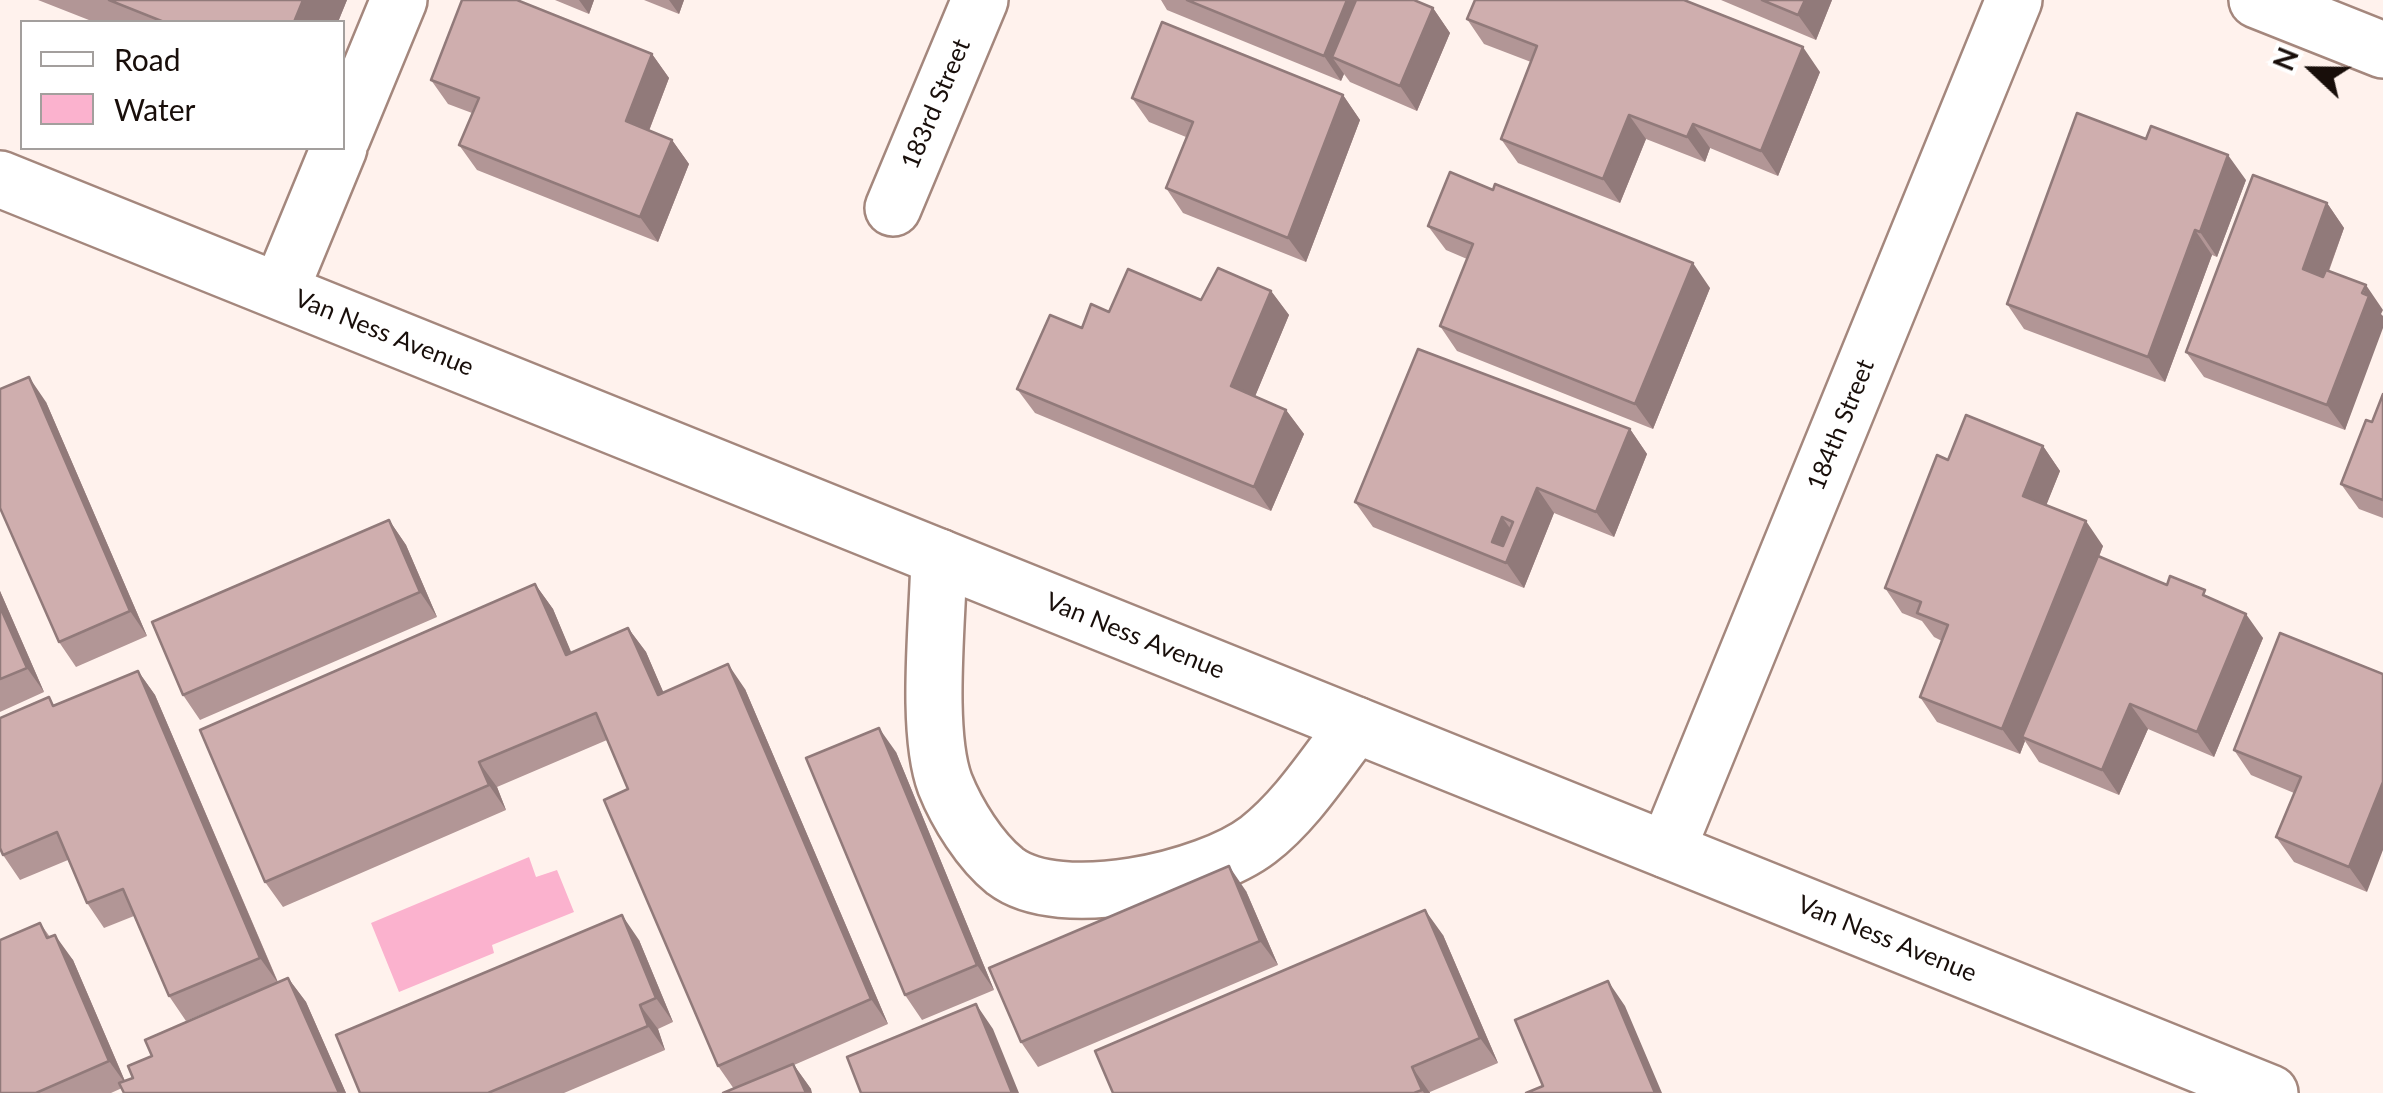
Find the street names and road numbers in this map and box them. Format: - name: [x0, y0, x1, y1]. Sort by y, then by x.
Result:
- street label: 183rd Street: [895, 34, 977, 174]
- street label: Van Ness Avenue: [290, 283, 478, 383]
- street label: 184th Street: [1801, 355, 1881, 495]
- street label: Van Ness Avenue: [1041, 586, 1229, 686]
- street label: Van Ness Avenue: [1793, 889, 1981, 989]

